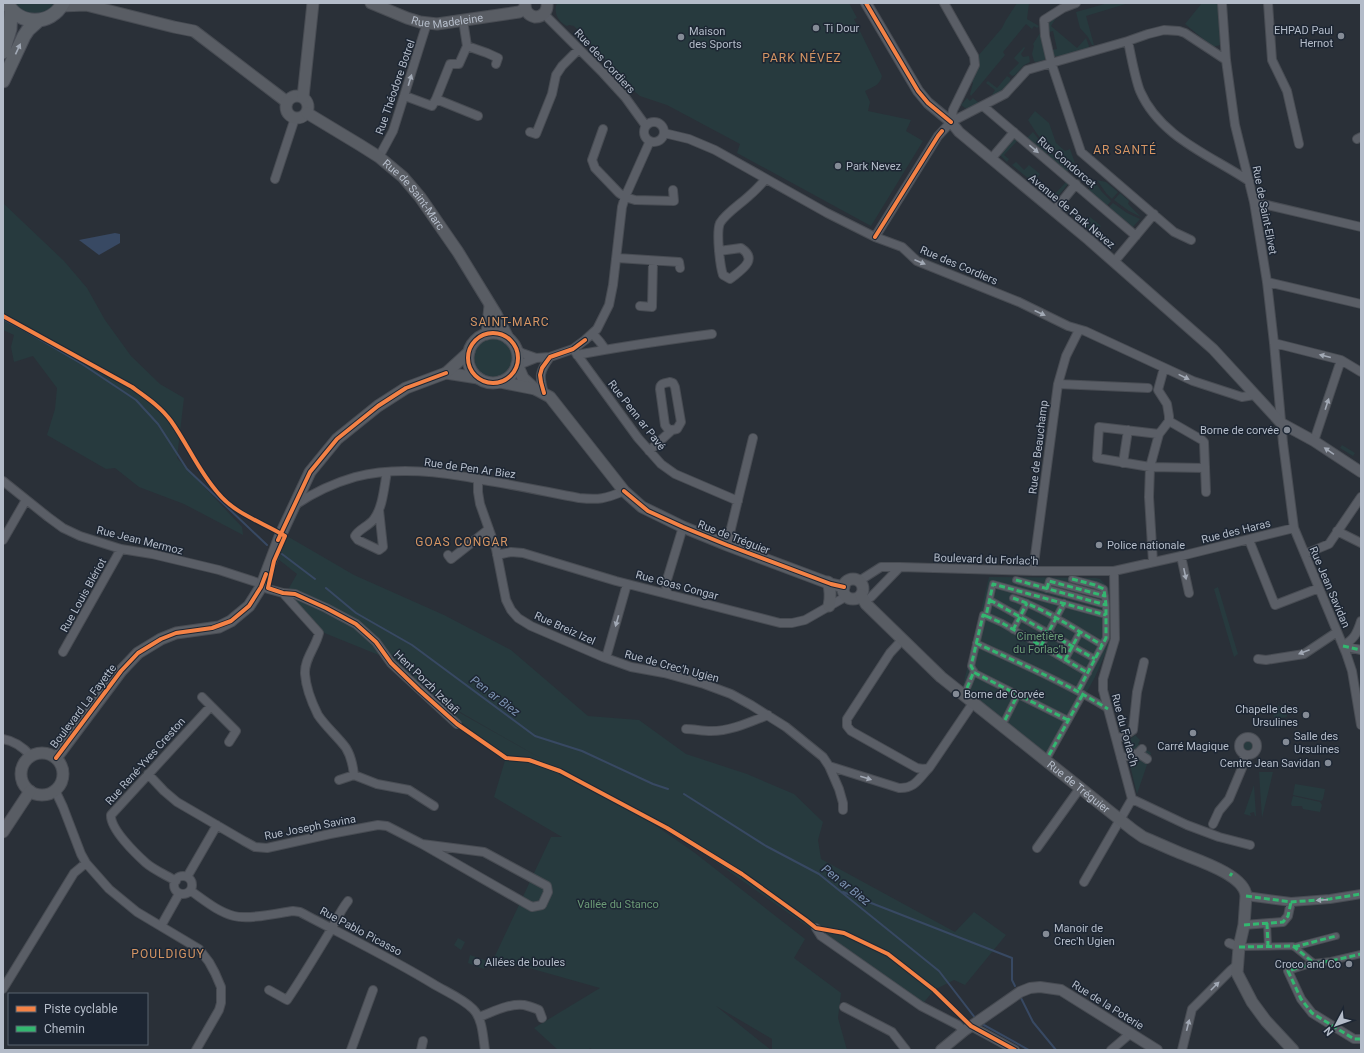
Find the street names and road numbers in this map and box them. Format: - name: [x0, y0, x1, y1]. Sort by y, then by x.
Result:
- street label: Rue Madeleine: [410, 11, 484, 32]
- street label: Rue des Cordiers: [572, 27, 638, 96]
- street label: Rue Théodore Botrel: [373, 38, 418, 136]
- street label: Rue Condorcet: [1035, 134, 1099, 191]
- street label: Rue de Saint-Marc: [380, 157, 447, 233]
- street label: Rue de Saint-Elivet: [1250, 164, 1280, 256]
- street label: Avenue de Park Nevez: [1026, 172, 1118, 252]
- street label: Rue des Cordiers: [918, 243, 1000, 288]
- street label: Rue Penn ar Pavé: [605, 378, 668, 453]
- street label: Rue de Beauchamp: [1026, 399, 1051, 495]
- street label: Rue de Pen Ar Biez: [423, 456, 517, 481]
- street label: Rue des Haras: [1200, 517, 1272, 546]
- street label: Rue de Tréguier: [696, 518, 772, 557]
- street label: Rue Jean Mermoz: [95, 523, 185, 558]
- street label: Rue Jean Savidan: [1307, 545, 1352, 630]
- street label: Boulevard du Forlac'h: [933, 551, 1039, 568]
- street label: Rue Louis Blériot: [58, 556, 109, 634]
- street label: Rue Goas Congar: [634, 568, 720, 603]
- street label: Rue Breiz Izel: [532, 609, 597, 648]
- street label: Hent Porzh Izelañ: [391, 648, 462, 717]
- street label: Rue de Crec'h Ugien: [623, 648, 720, 685]
- street label: Boulevard La Fayette: [48, 662, 119, 751]
- street label: Rue du Forlac'h: [1109, 692, 1140, 768]
- street label: Rue René-Yves Creston: [103, 715, 188, 808]
- street label: Rue de Tréguier: [1045, 758, 1112, 816]
- street label: Rue Joseph Savina: [263, 812, 357, 843]
- street label: Rue Pablo Picasso: [317, 904, 404, 959]
- street label: Rue de la Poterie: [1069, 978, 1146, 1033]

